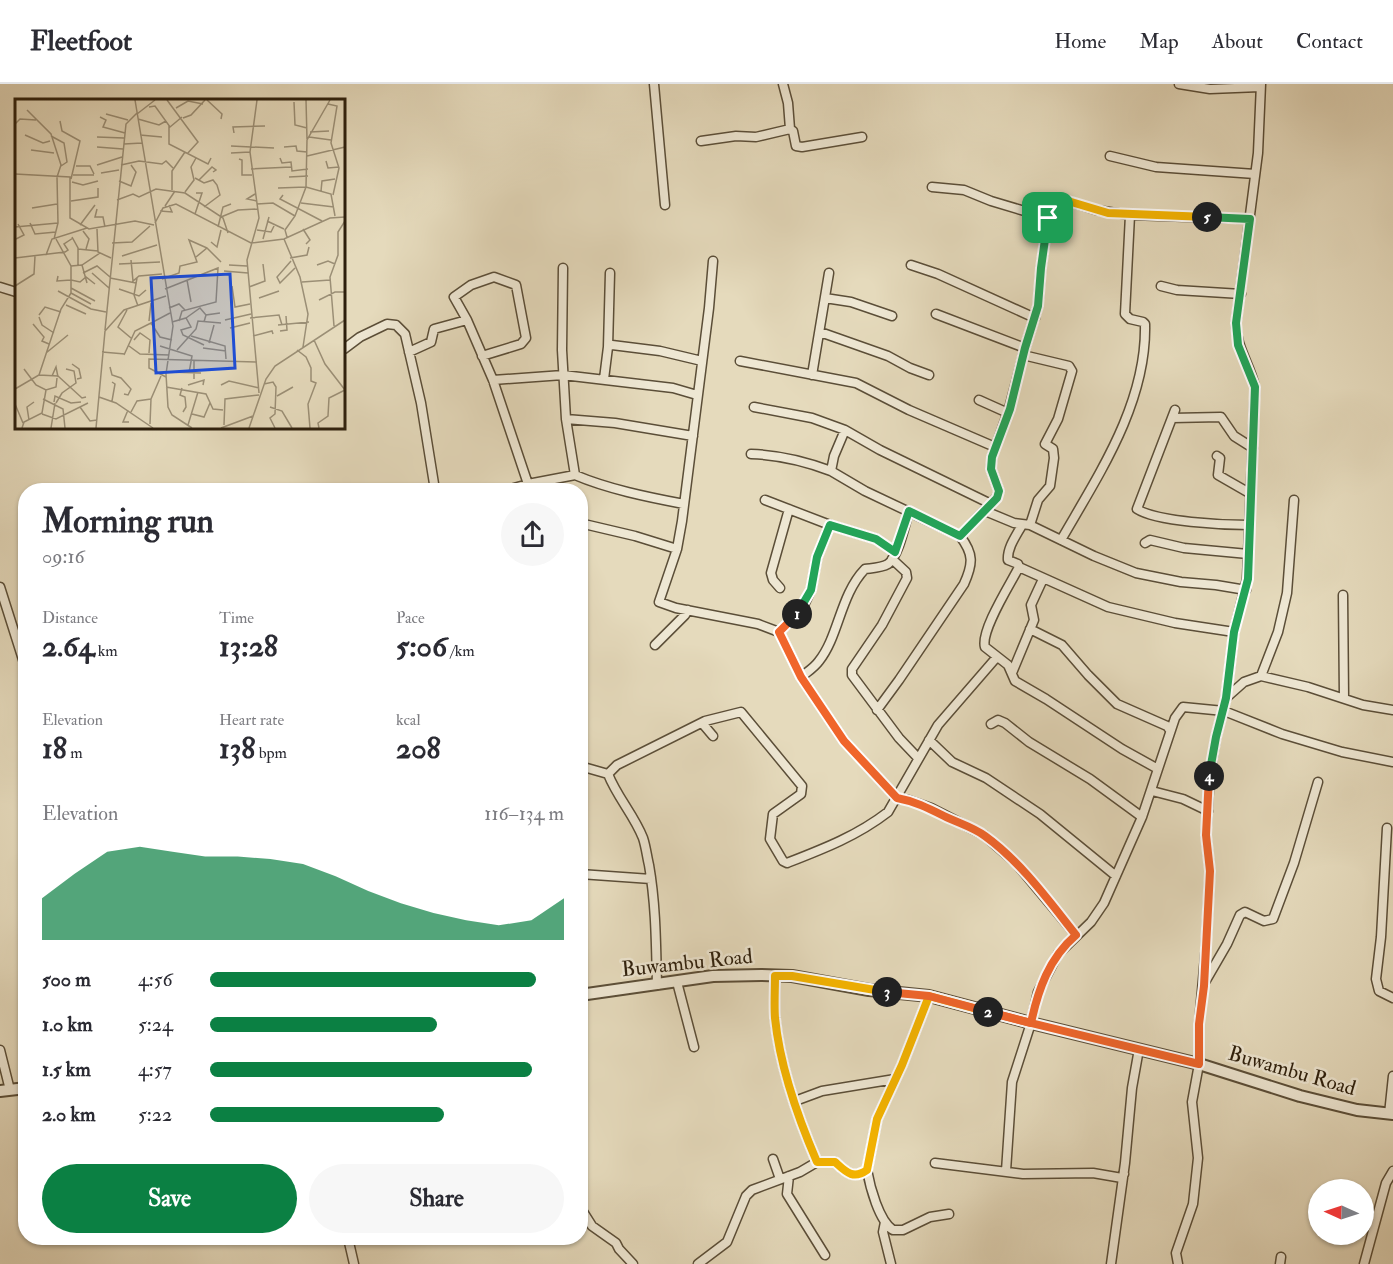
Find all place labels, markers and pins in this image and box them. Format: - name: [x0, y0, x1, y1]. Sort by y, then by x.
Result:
- pin: [1022, 192, 1073, 243]
- pin: 5: [1192, 202, 1222, 232]
- pin: 1: [782, 599, 812, 629]
- pin: 4: [1194, 761, 1224, 791]
- pin: 3: [872, 977, 902, 1007]
- pin: 2: [973, 997, 1003, 1027]

